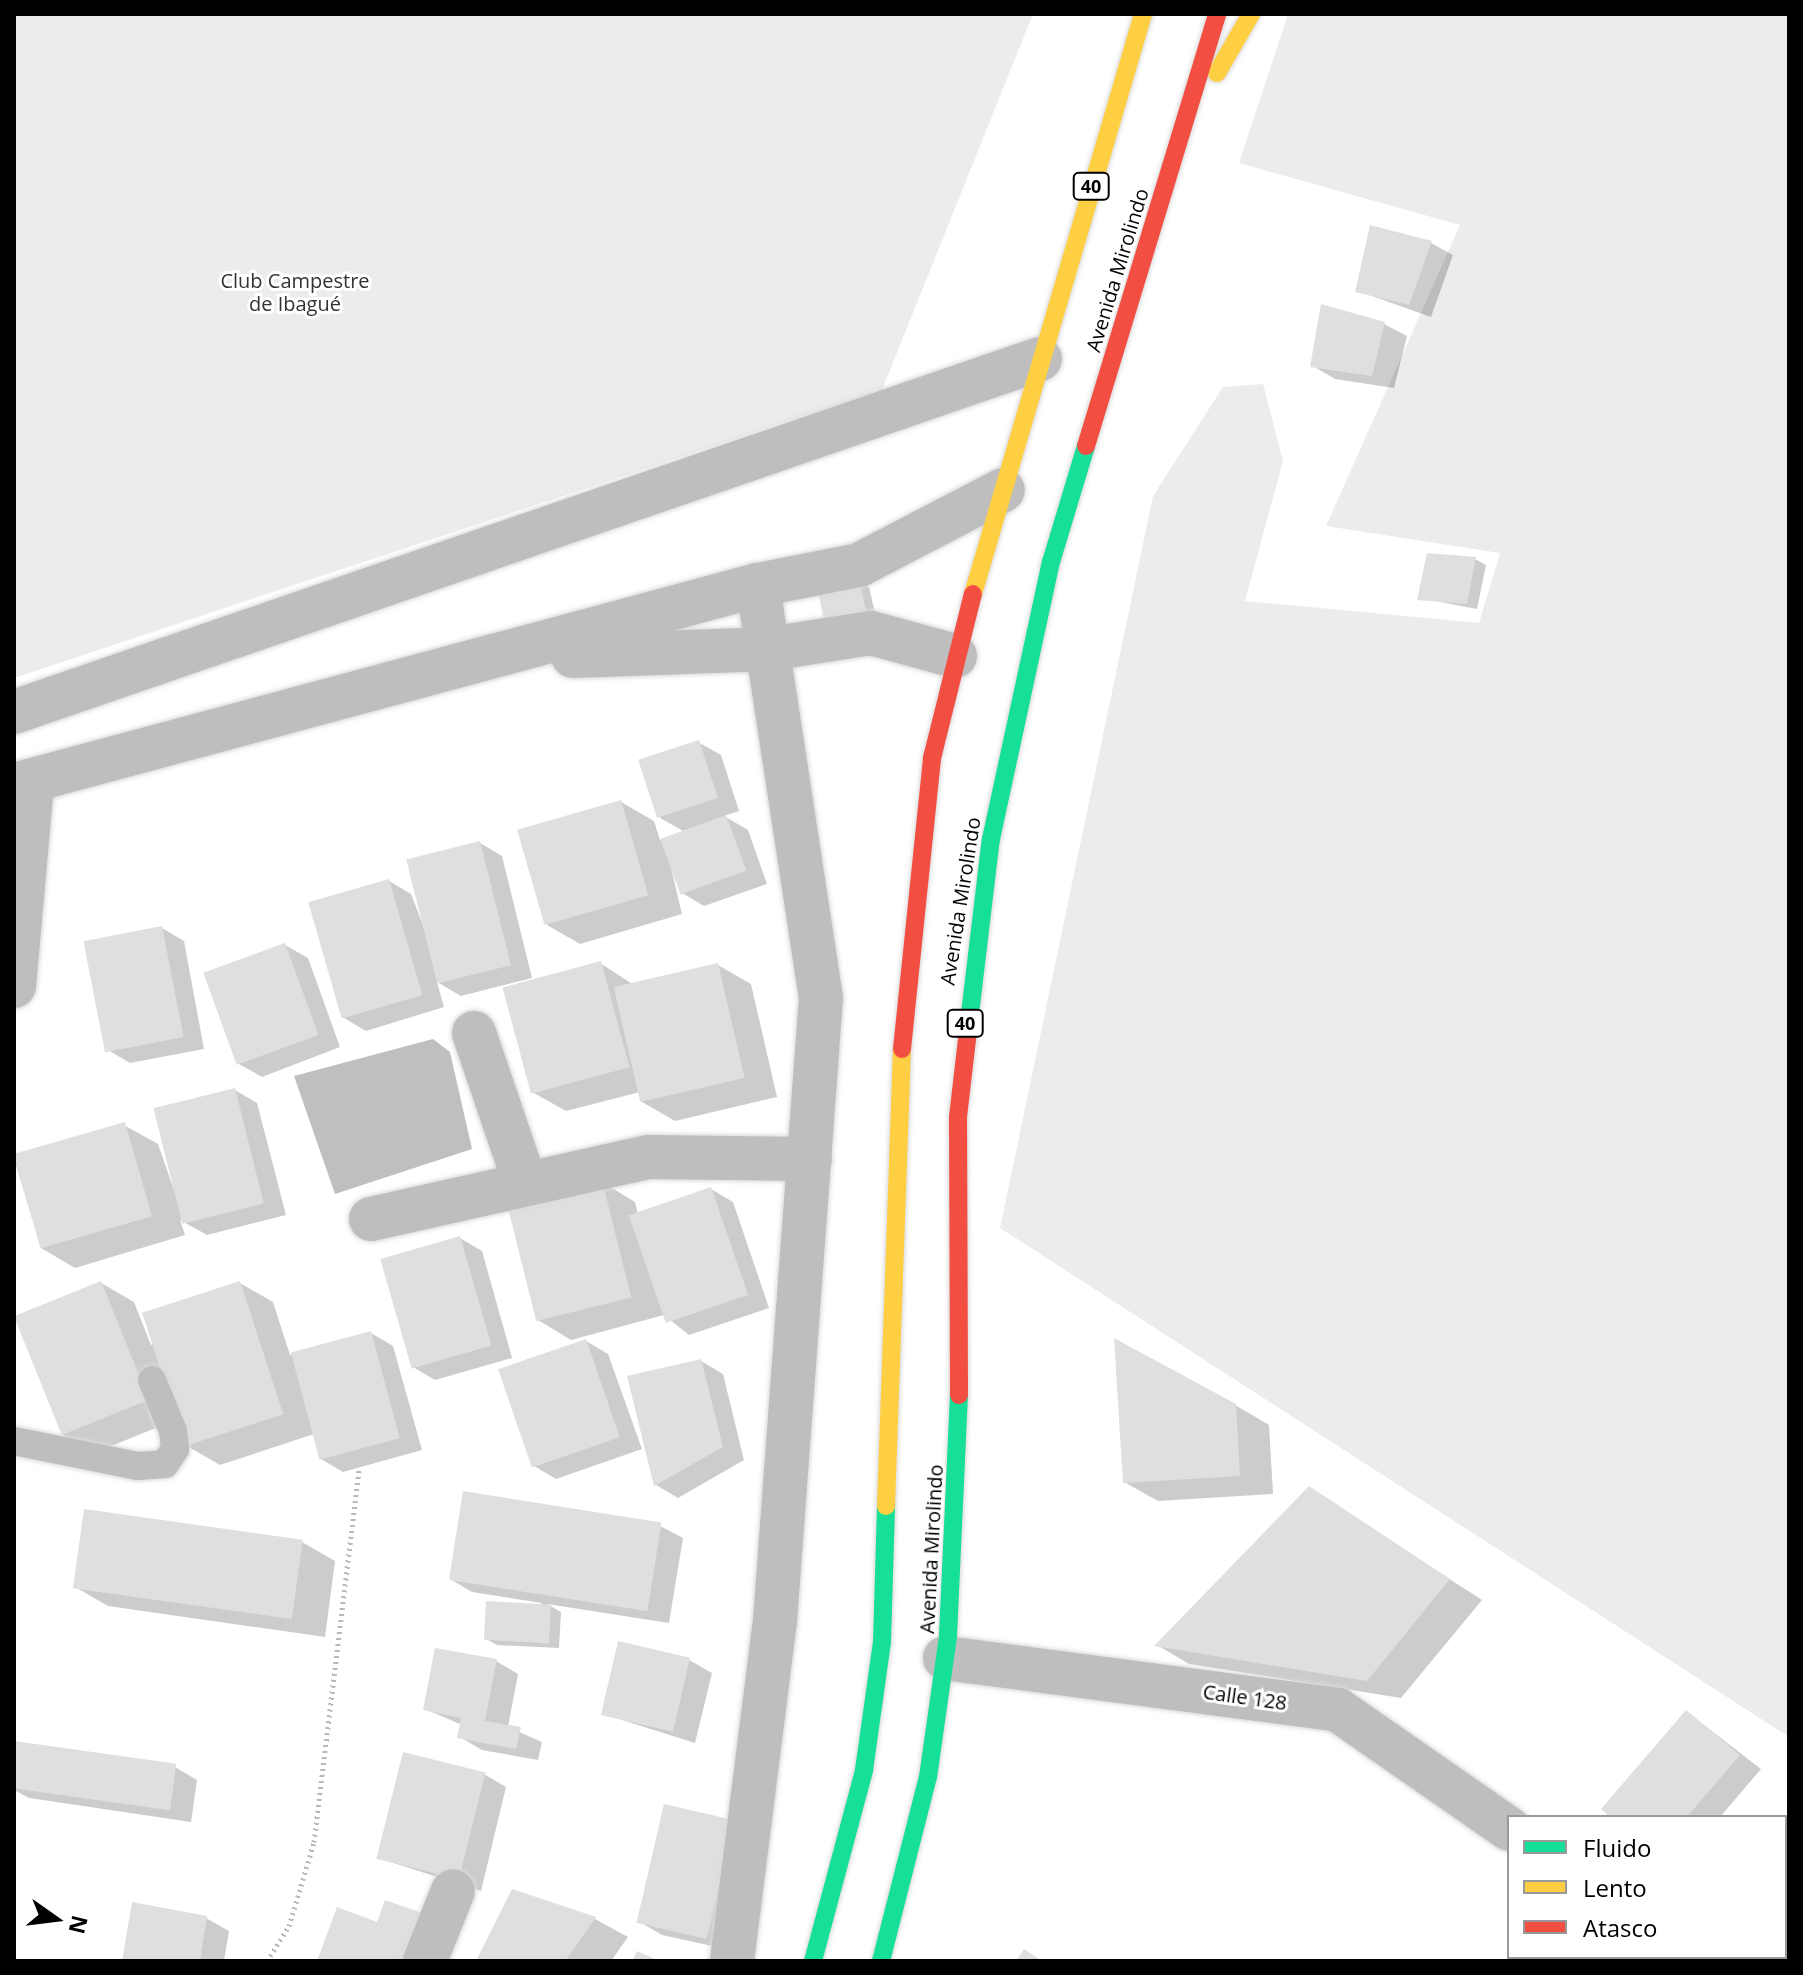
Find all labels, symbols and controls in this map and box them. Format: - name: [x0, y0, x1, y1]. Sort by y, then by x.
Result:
- road number: 40: [1071, 172, 1111, 200]
- street label: Avenida Mirolindo: [1081, 185, 1153, 355]
- park label: Club Campestre de Ibagué: [220, 269, 370, 316]
- street label: Avenida Mirolindo: [935, 815, 985, 987]
- road number: 40: [945, 1009, 985, 1037]
- street label: Avenida Mirolindo: [915, 1464, 947, 1634]
- street label: Calle 128: [1201, 1679, 1289, 1715]
- legend: [1507, 1815, 1787, 1959]
- text: Fluido: [1583, 1831, 1651, 1864]
- text: Lento: [1583, 1871, 1647, 1904]
- north arrow: [16, 1879, 96, 1959]
- text: Atasco: [1583, 1911, 1657, 1944]
- text: N: [63, 1912, 96, 1937]

